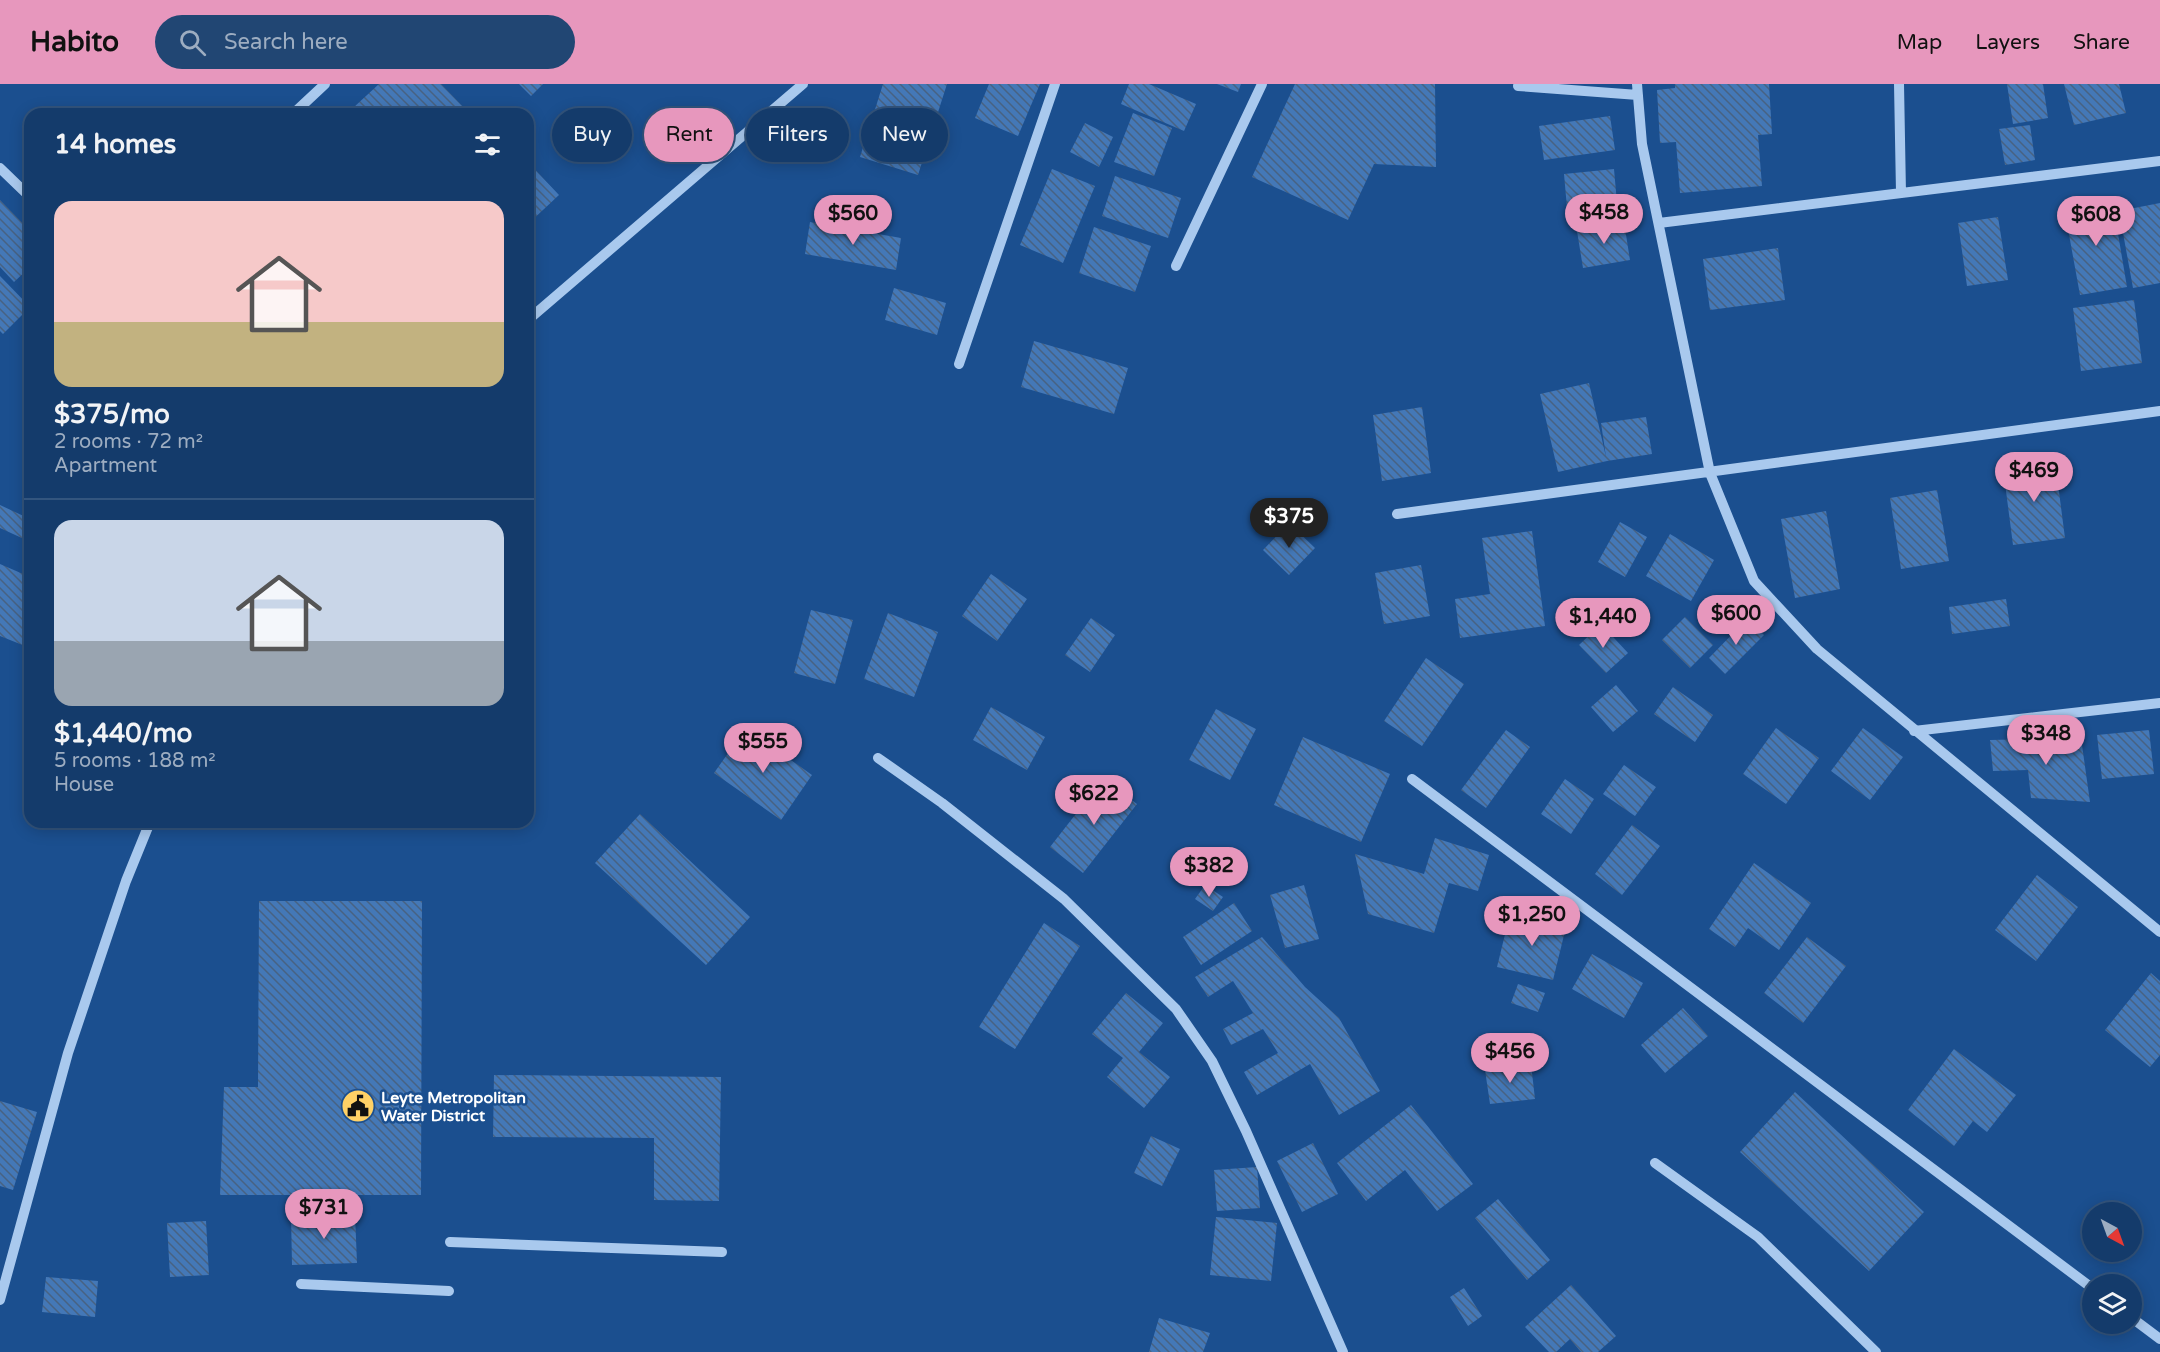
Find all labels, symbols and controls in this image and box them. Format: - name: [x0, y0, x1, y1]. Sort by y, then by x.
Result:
- search box: [155, 15, 575, 69]
- text: Habito: [30, 25, 119, 59]
- icon: search: [176, 26, 209, 59]
- text: Search here: [224, 29, 348, 55]
- text: Map: [1897, 30, 1942, 55]
- text: Layers: [1975, 30, 2040, 55]
- text: Share: [2073, 30, 2130, 55]
- chip: Buy: [552, 108, 632, 162]
- chip: Rent: [644, 108, 734, 162]
- chip: Filters: [746, 108, 849, 162]
- chip: New: [861, 108, 948, 162]
- icon: filters: [471, 128, 504, 161]
- text: 14 homes: [54, 129, 176, 160]
- pin: $458: [1568, 194, 1640, 245]
- pin: $560: [817, 195, 889, 246]
- pin: $608: [2060, 196, 2132, 247]
- text: $458: [1579, 201, 1629, 225]
- text: $560: [828, 202, 878, 226]
- text: $608: [2071, 203, 2121, 227]
- icon: home: [225, 240, 333, 348]
- text: $375/mo: [54, 399, 170, 430]
- text: 2 rooms · 72 m²: [54, 430, 203, 454]
- pin: $469: [1998, 452, 2070, 503]
- text: Apartment: [54, 454, 157, 478]
- text: $469: [2009, 459, 2059, 483]
- pin: $375: [1253, 498, 1325, 549]
- text: $375: [1264, 505, 1314, 529]
- icon: home: [225, 559, 333, 667]
- pin: $600: [1700, 595, 1772, 646]
- pin: $1,440: [1554, 598, 1652, 649]
- text: $600: [1711, 602, 1761, 626]
- text: $1,440: [1569, 605, 1637, 629]
- pin: $348: [2010, 715, 2082, 766]
- text: $1,440/mo: [54, 718, 192, 749]
- text: $348: [2021, 722, 2071, 746]
- pin: $555: [727, 723, 799, 774]
- text: $555: [738, 730, 788, 754]
- text: 5 rooms · 188 m²: [54, 749, 216, 773]
- text: House: [54, 773, 114, 797]
- pin: $622: [1058, 775, 1130, 826]
- text: $622: [1069, 782, 1119, 806]
- pin: $382: [1173, 847, 1245, 898]
- text: $382: [1184, 854, 1234, 878]
- pin: $1,250: [1483, 896, 1581, 947]
- text: $1,250: [1498, 903, 1566, 927]
- pin: $456: [1474, 1033, 1546, 1084]
- text: $456: [1485, 1040, 1535, 1064]
- public building icon: Leyte Metropolitan Water District: [340, 1088, 376, 1124]
- place label: Leyte Metropolitan Water District: [381, 1088, 526, 1126]
- pin: $731: [288, 1189, 360, 1240]
- text: $731: [299, 1196, 349, 1220]
- north arrow: [2082, 1202, 2142, 1262]
- map controls: [2082, 1202, 2142, 1334]
- button: layers: [2082, 1274, 2142, 1334]

